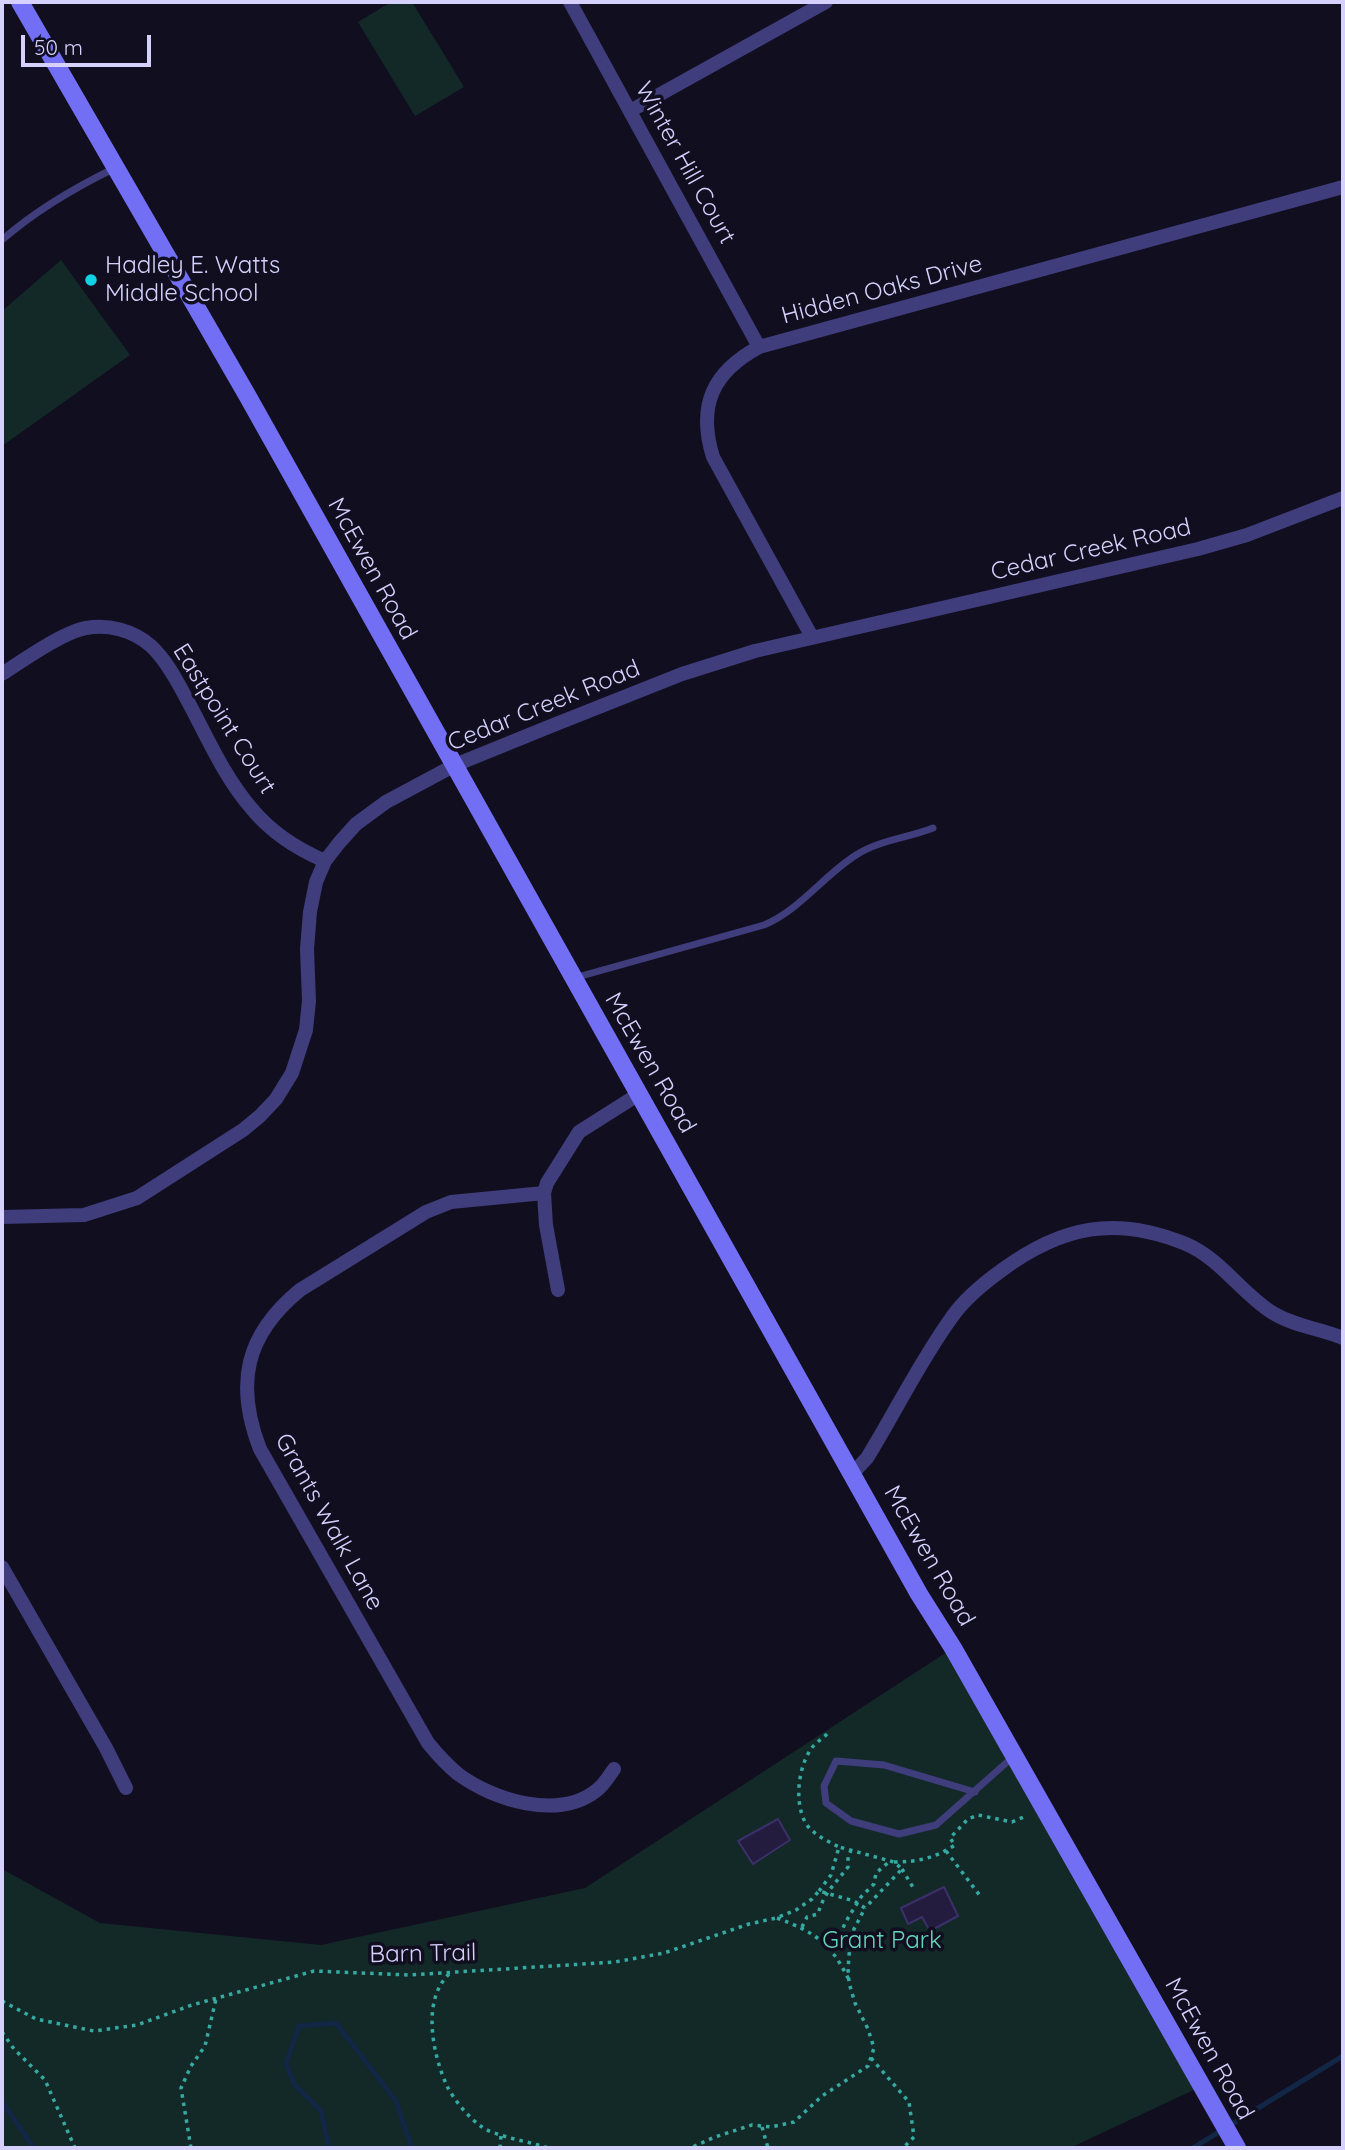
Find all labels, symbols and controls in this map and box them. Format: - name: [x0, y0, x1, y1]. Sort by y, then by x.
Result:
- scale bar: [24, 21, 154, 65]
- text: 50 m: [34, 34, 83, 60]
- street label: Winter Hill Court: [629, 77, 741, 249]
- street label: Hidden Oaks Drive: [778, 249, 986, 331]
- place label: Hadley E. Watts Middle School: [105, 252, 280, 308]
- marker: Hadley E. Watts Middle School: [83, 272, 99, 288]
- street label: McEwen Road: [321, 493, 423, 645]
- street label: Cedar Creek Road: [988, 513, 1194, 587]
- street label: Eastpoint Court: [166, 639, 282, 799]
- street label: Cedar Creek Road: [444, 654, 644, 758]
- street label: McEwen Road: [598, 988, 702, 1138]
- street label: Grants Walk Lane: [268, 1429, 390, 1615]
- street label: McEwen Road: [877, 1481, 981, 1631]
- park label: Grant Park: [822, 1927, 942, 1955]
- street label: Barn Trail: [369, 1939, 477, 1969]
- street label: McEwen Road: [1158, 1973, 1260, 2125]

